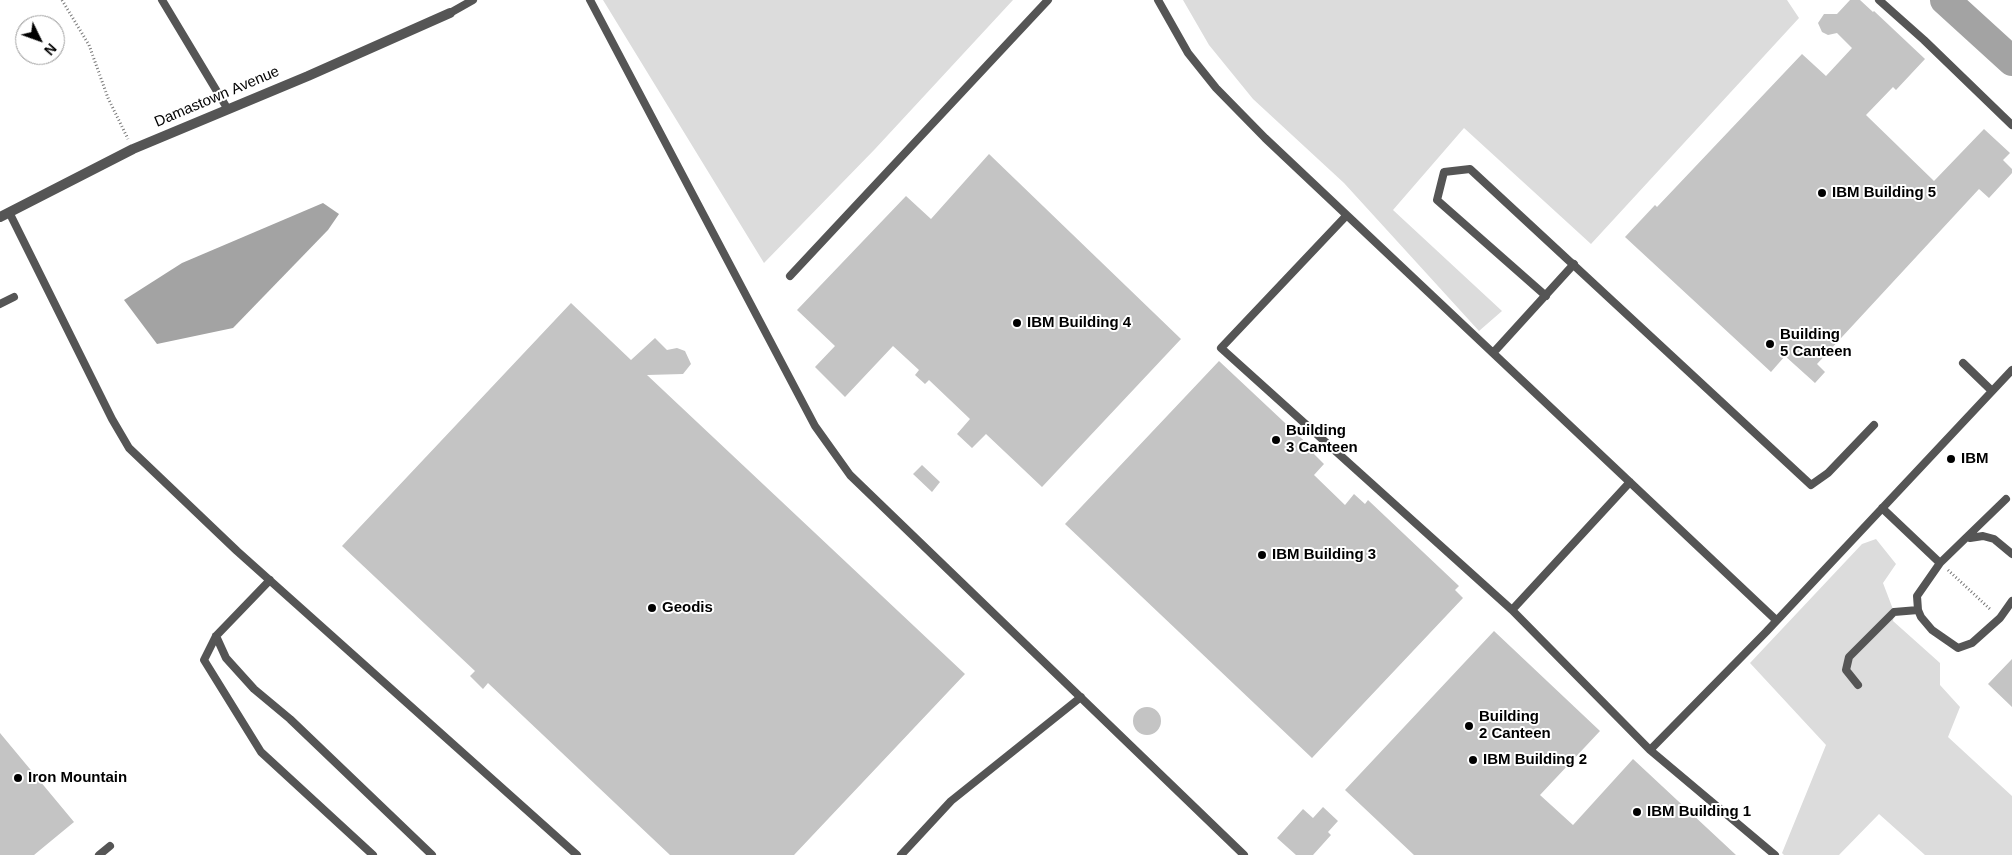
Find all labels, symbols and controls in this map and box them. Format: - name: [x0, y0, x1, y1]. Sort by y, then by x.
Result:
- north arrow: [15, 15, 65, 65]
- text: N: [41, 40, 60, 58]
- street label: Damastown Avenue: [152, 63, 282, 131]
- place label: IBM Building 5: [1832, 184, 1936, 202]
- marker: IBM Building 5: [1816, 187, 1828, 199]
- place label: IBM Building 4: [1027, 314, 1131, 332]
- marker: IBM Building 4: [1011, 317, 1023, 329]
- place label: Building 5 Canteen: [1780, 326, 1852, 361]
- marker: Building 5 Canteen: [1764, 338, 1776, 350]
- place label: Building 3 Canteen: [1286, 422, 1358, 457]
- marker: Building 3 Canteen: [1270, 434, 1282, 446]
- place label: IBM: [1961, 450, 1988, 468]
- marker: IBM: [1945, 453, 1957, 465]
- place label: IBM Building 3: [1272, 546, 1376, 564]
- marker: IBM Building 3: [1256, 549, 1268, 561]
- place label: Geodis: [662, 599, 713, 617]
- marker: Geodis: [646, 602, 658, 614]
- place label: Building 2 Canteen: [1479, 708, 1551, 743]
- marker: Building 2 Canteen: [1463, 720, 1475, 732]
- place label: IBM Building 2: [1483, 751, 1587, 769]
- marker: IBM Building 2: [1467, 754, 1479, 766]
- place label: Iron Mountain: [28, 769, 127, 787]
- marker: Iron Mountain: [12, 772, 24, 784]
- place label: IBM Building 1: [1647, 803, 1751, 821]
- marker: IBM Building 1: [1631, 806, 1643, 818]

